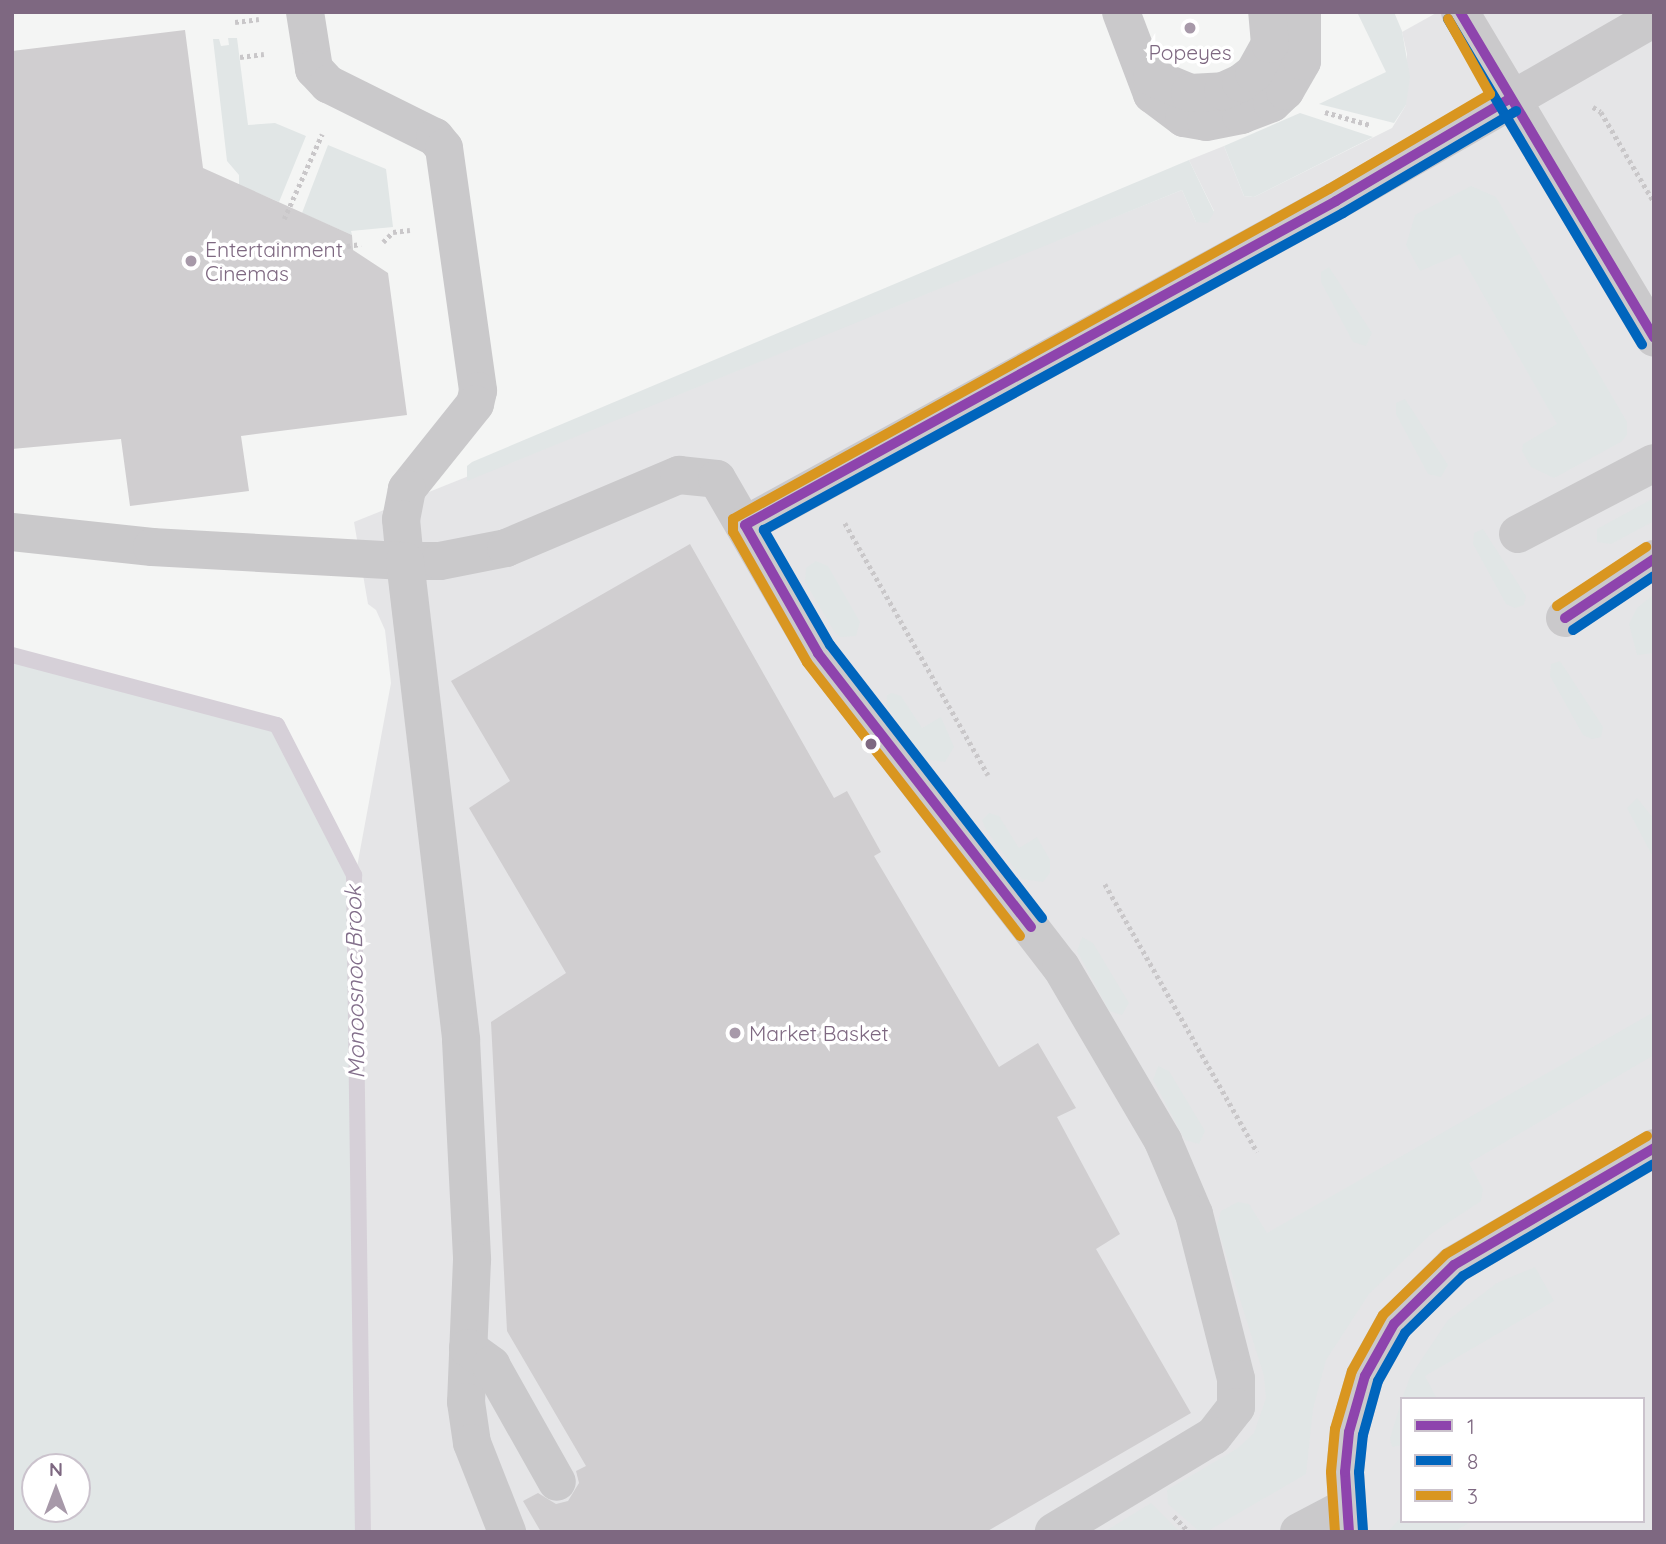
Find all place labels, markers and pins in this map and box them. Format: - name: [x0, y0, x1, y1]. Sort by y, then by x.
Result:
- marker: Popeyes: [1182, 20, 1198, 36]
- place label: Popeyes: [1148, 39, 1232, 65]
- place label: Entertainment Cinemas: [205, 236, 343, 286]
- marker: Entertainment Cinemas: [183, 253, 199, 269]
- unlabelled marker: [864, 737, 878, 751]
- place label: Market Basket: [749, 1020, 889, 1046]
- marker: Market Basket: [727, 1025, 743, 1041]

